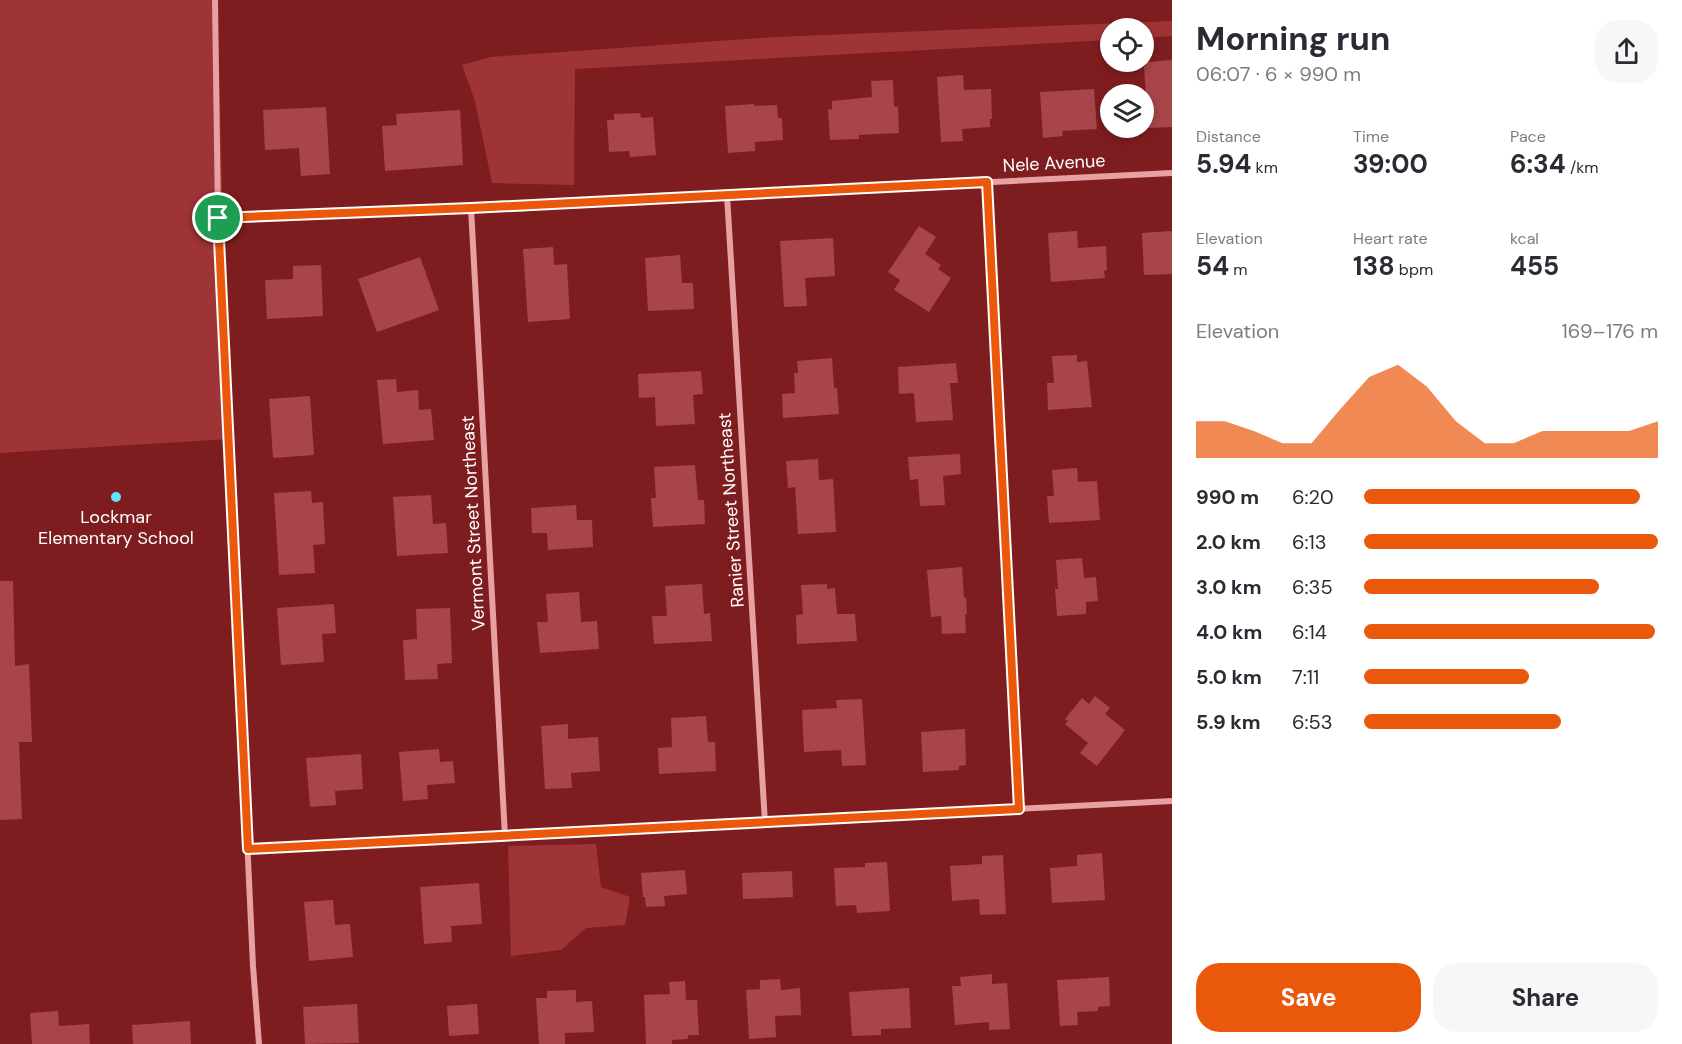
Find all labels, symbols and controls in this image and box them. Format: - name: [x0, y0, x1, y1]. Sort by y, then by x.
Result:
- text: Morning run: [1196, 17, 1390, 60]
- map controls: [1100, 18, 1154, 138]
- button: locate: [1100, 18, 1154, 72]
- button: share: [1595, 20, 1658, 83]
- text: 06:07 · 6 × 990 m: [1196, 61, 1361, 87]
- button: layers: [1100, 84, 1154, 138]
- text: Distance: [1196, 126, 1261, 147]
- text: Time: [1353, 126, 1389, 147]
- text: Pace: [1510, 126, 1546, 147]
- text: 5.94: [1196, 147, 1251, 181]
- text: 39:00: [1353, 147, 1428, 181]
- text: 6:34: [1510, 147, 1566, 181]
- street label: Nele Avenue: [1002, 148, 1106, 178]
- text: km: [1251, 157, 1278, 178]
- text: /km: [1566, 157, 1599, 178]
- pin: [192, 192, 243, 243]
- icon: arrive: [201, 201, 234, 234]
- text: Elevation: [1196, 228, 1263, 249]
- text: Heart rate: [1353, 228, 1428, 249]
- text: kcal: [1510, 228, 1539, 249]
- text: 54: [1196, 249, 1229, 283]
- text: 138: [1353, 249, 1395, 283]
- text: 455: [1510, 249, 1559, 283]
- text: m: [1229, 259, 1248, 280]
- text: bpm: [1395, 259, 1433, 280]
- text: Elevation: [1196, 318, 1279, 344]
- text: 169–176 m: [1562, 318, 1658, 344]
- street label: Ranier Street Northeast: [712, 412, 750, 608]
- street label: Vermont Street Northeast: [455, 415, 491, 631]
- text: 990 m: [1196, 484, 1259, 510]
- text: 6:20: [1292, 484, 1334, 510]
- marker: Lockmar Elementary School: [109, 490, 123, 504]
- place label: Lockmar Elementary School: [38, 505, 194, 550]
- text: 2.0 km: [1196, 529, 1261, 555]
- text: 6:13: [1292, 529, 1327, 555]
- text: 3.0 km: [1196, 574, 1261, 600]
- text: 6:35: [1292, 574, 1333, 600]
- text: 4.0 km: [1196, 619, 1262, 645]
- text: 6:14: [1292, 619, 1327, 645]
- text: 5.0 km: [1196, 664, 1262, 690]
- text: 7:11: [1292, 664, 1319, 690]
- text: 5.9 km: [1196, 709, 1261, 735]
- text: 6:53: [1292, 709, 1333, 735]
- button: Save: [1196, 963, 1421, 1032]
- button: Share: [1433, 963, 1658, 1032]

